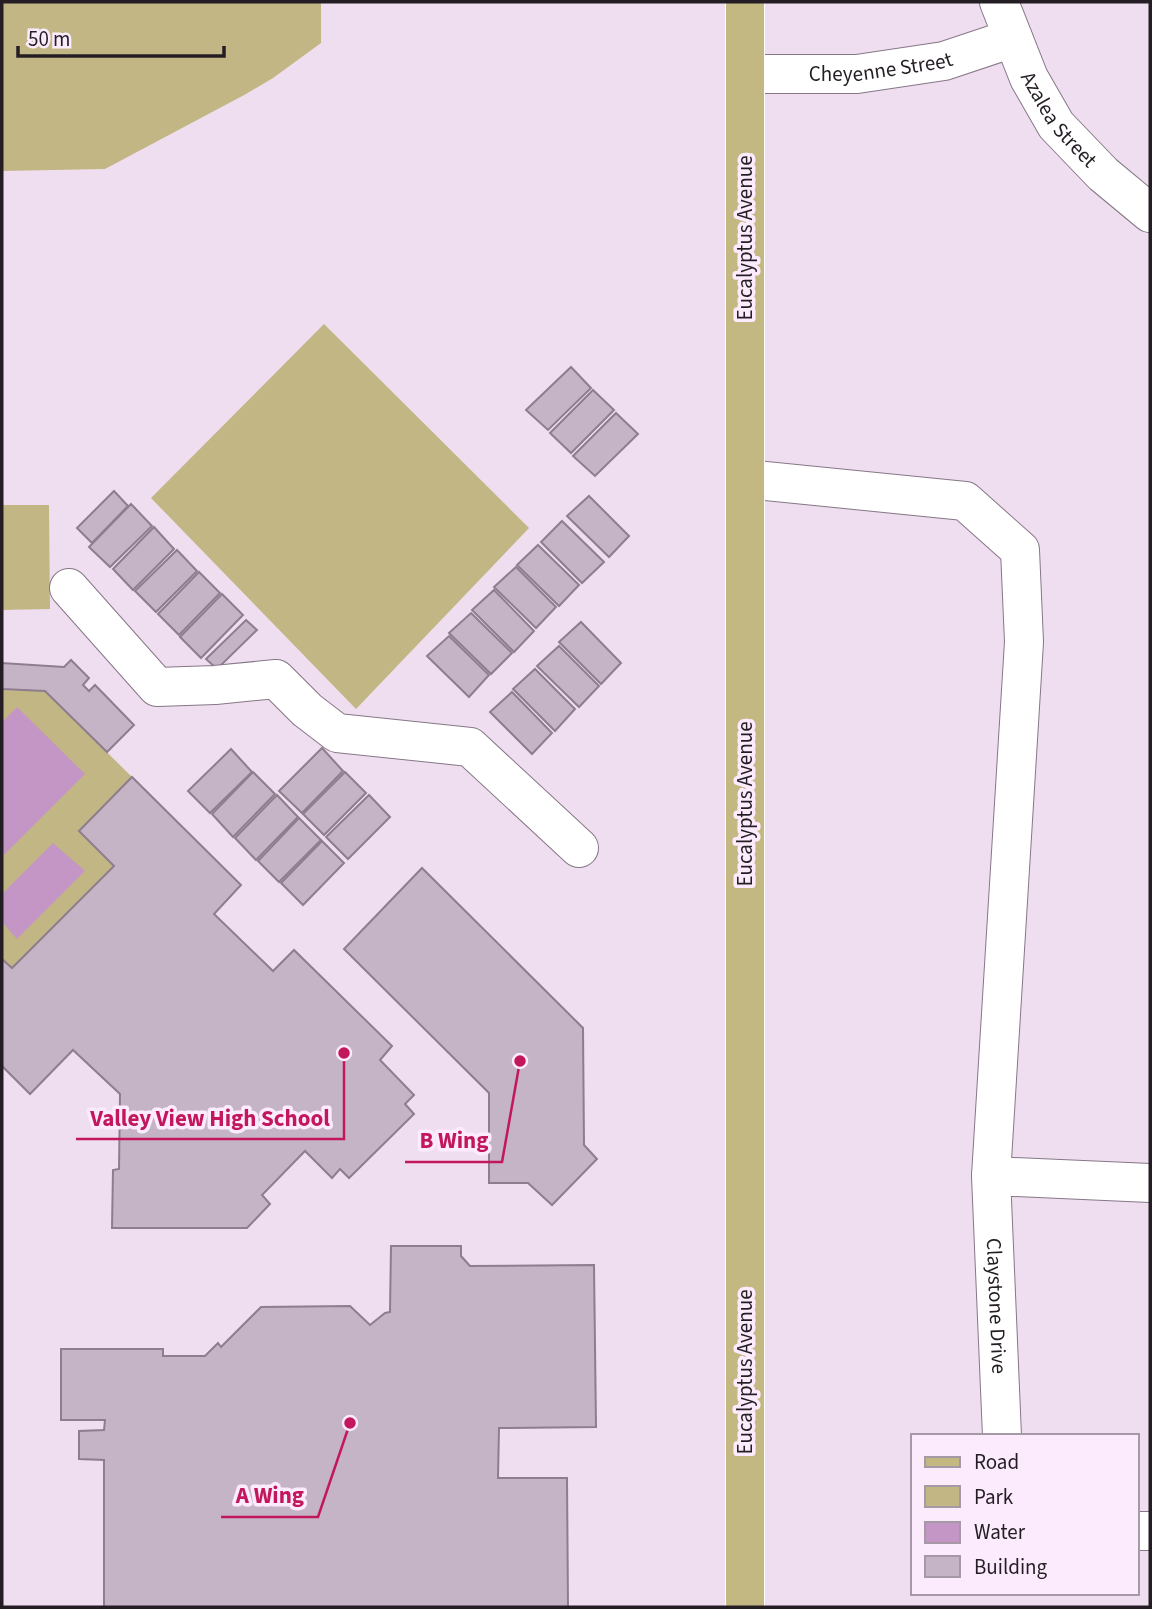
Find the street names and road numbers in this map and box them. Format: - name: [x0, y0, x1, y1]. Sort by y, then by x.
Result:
- street label: Cheyenne Street: [809, 44, 957, 90]
- street label: Azalea Street: [1013, 66, 1104, 174]
- street label: Eucalyptus Avenue: [730, 155, 760, 321]
- street label: Eucalyptus Avenue: [730, 721, 760, 887]
- street label: Claystone Drive: [979, 1237, 1014, 1375]
- street label: Eucalyptus Avenue: [730, 1289, 760, 1455]

